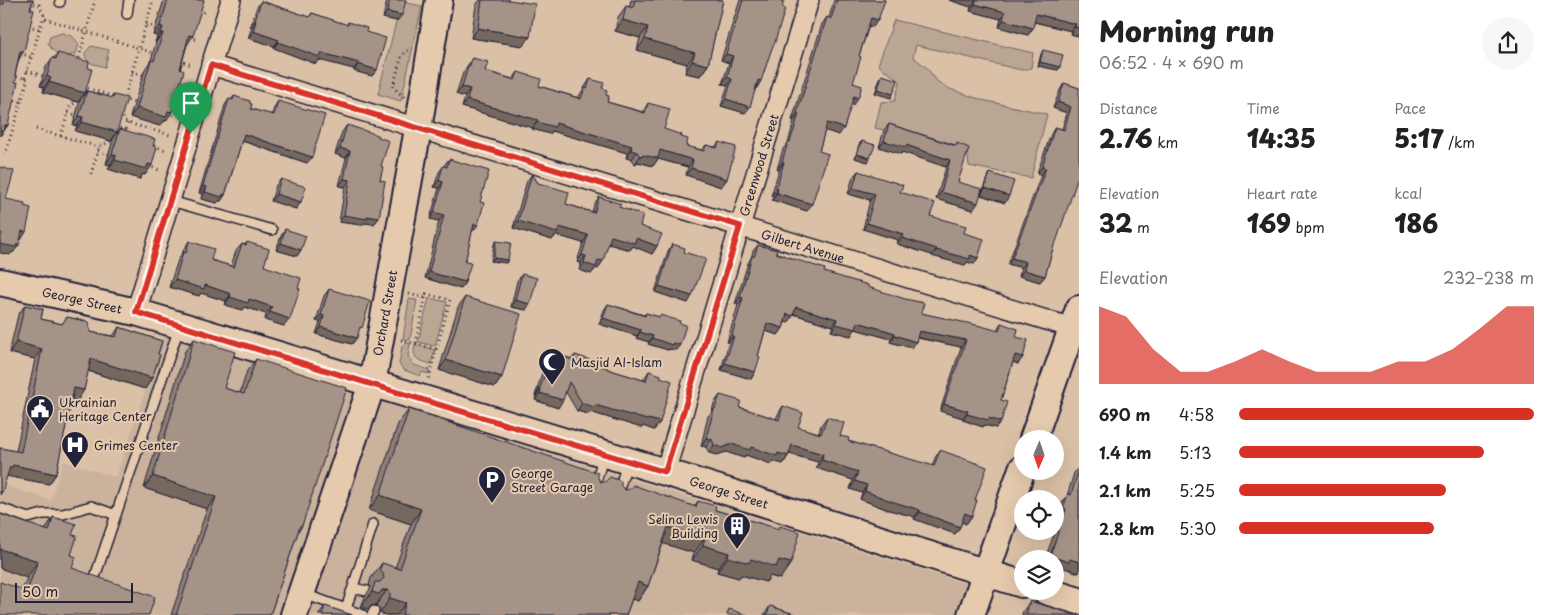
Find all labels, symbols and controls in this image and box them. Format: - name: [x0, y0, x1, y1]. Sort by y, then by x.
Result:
- text: Morning run: [1099, 9, 1275, 52]
- button: share: [1482, 17, 1534, 69]
- text: 06:52 · 4 × 690 m: [1099, 50, 1244, 74]
- pin: [170, 82, 212, 133]
- icon: arrive: [177, 89, 205, 117]
- text: Distance: [1099, 98, 1158, 119]
- text: Time: [1247, 98, 1280, 119]
- text: Pace: [1394, 98, 1426, 119]
- street label: Greenwood Street: [735, 112, 783, 218]
- text: 2.76: [1099, 119, 1153, 157]
- text: 14:35: [1247, 119, 1316, 157]
- text: 5:17: [1394, 119, 1444, 157]
- text: km: [1153, 132, 1178, 153]
- text: /km: [1444, 132, 1475, 153]
- text: Elevation: [1099, 183, 1159, 204]
- text: Heart rate: [1247, 183, 1317, 204]
- text: kcal: [1394, 183, 1422, 204]
- text: 32: [1099, 204, 1132, 242]
- text: 169: [1247, 204, 1291, 242]
- text: 186: [1394, 204, 1438, 242]
- text: m: [1132, 217, 1150, 238]
- text: bpm: [1291, 217, 1325, 238]
- street label: Gilbert Avenue: [759, 225, 847, 267]
- text: Elevation: [1099, 265, 1168, 289]
- text: 232–238 m: [1443, 265, 1534, 289]
- street label: Orchard Street: [368, 269, 401, 357]
- street label: George Street: [40, 283, 124, 318]
- mosque icon: Masjid Al-Islam: [537, 347, 567, 386]
- place label: Masjid Al-Islam: [571, 353, 662, 371]
- place label: Ukrainian Heritage Center: [59, 393, 152, 425]
- public building icon: Ukrainian Heritage Center: [25, 394, 55, 433]
- text: 690 m: [1099, 402, 1150, 426]
- text: 4:58: [1179, 402, 1214, 426]
- hospital icon: Grimes Center: [60, 430, 90, 469]
- north arrow: [1014, 430, 1064, 480]
- map controls: [1014, 430, 1064, 600]
- place label: Grimes Center: [94, 436, 178, 454]
- text: 1.4 km: [1099, 440, 1151, 464]
- text: 5:13: [1179, 440, 1212, 464]
- place label: George Street Garage: [511, 464, 593, 496]
- parking icon: George Street Garage: [477, 465, 507, 504]
- street label: George Street: [687, 471, 771, 513]
- text: 2.1 km: [1099, 478, 1151, 502]
- text: 5:25: [1179, 478, 1215, 502]
- button: locate: [1014, 490, 1064, 540]
- place label: Selina Lewis Building: [648, 510, 719, 542]
- building icon: Selina Lewis Building: [722, 511, 752, 550]
- text: 2.8 km: [1099, 516, 1154, 540]
- text: 5:30: [1179, 516, 1216, 540]
- button: layers: [1014, 550, 1064, 600]
- scale bar: [15, 580, 132, 603]
- text: 50 m: [22, 581, 58, 602]

